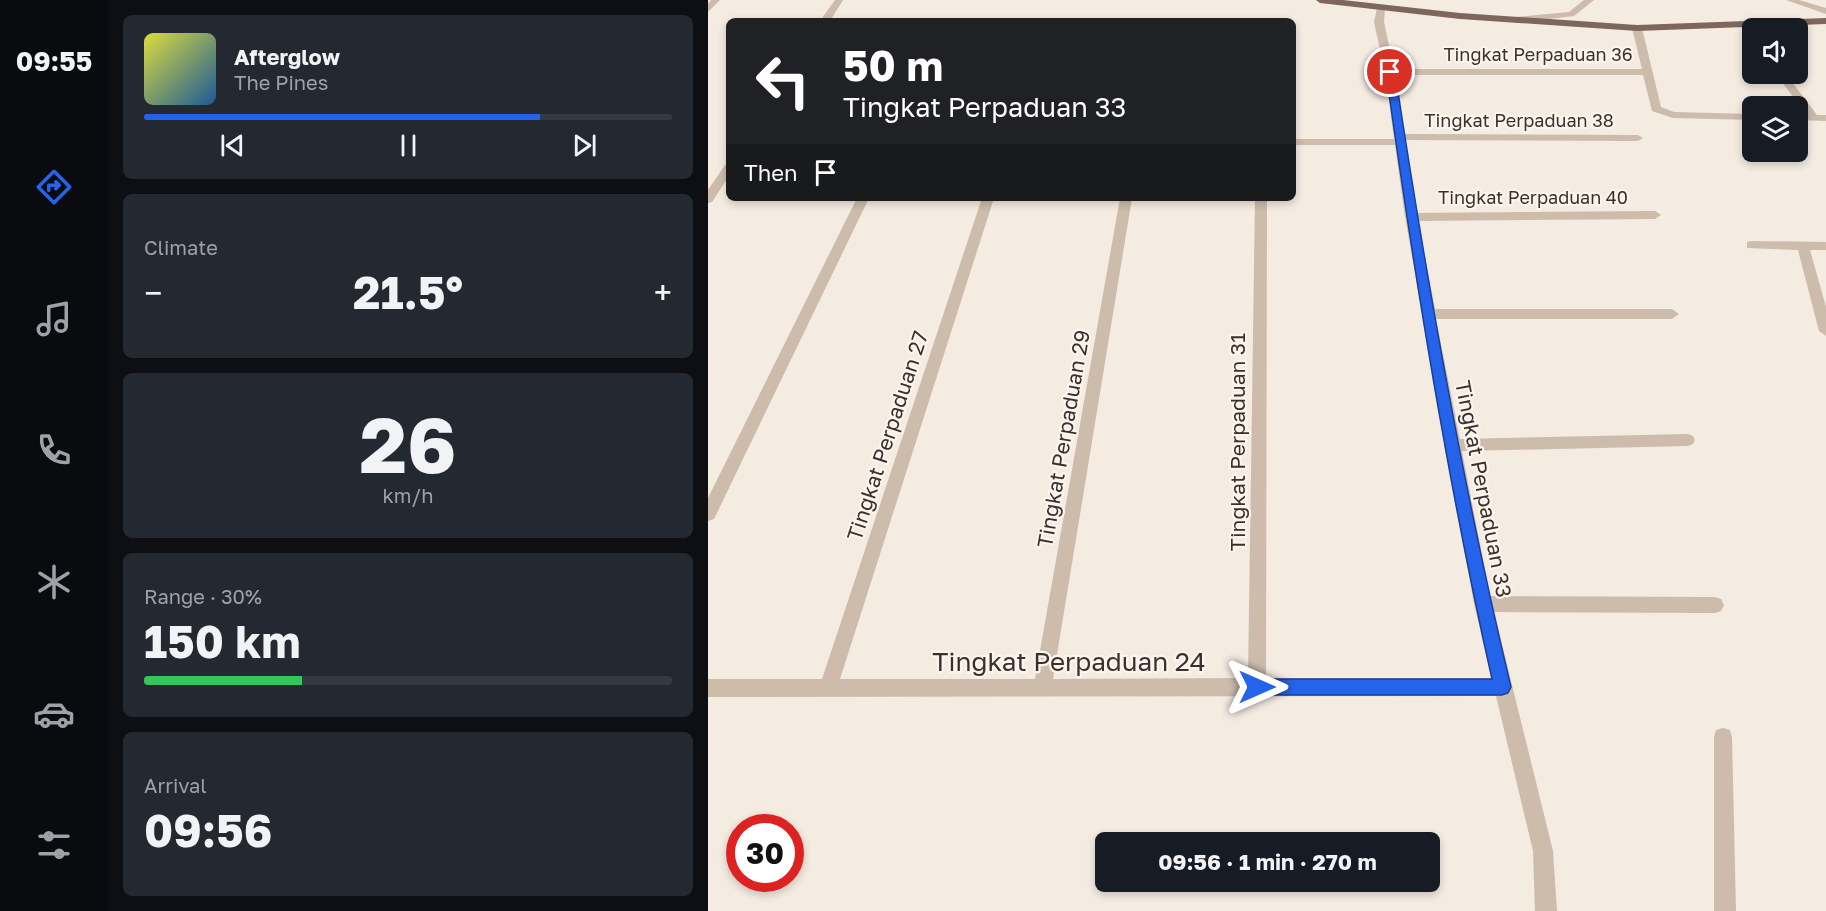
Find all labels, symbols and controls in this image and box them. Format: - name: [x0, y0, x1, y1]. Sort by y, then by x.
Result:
- map controls: [1742, 18, 1808, 162]
- button: sound: [1742, 18, 1808, 84]
- text: 50 m: [843, 40, 943, 90]
- icon: left: [744, 42, 822, 120]
- text: Afterglow: [234, 43, 340, 70]
- street label: Tingkat Perpaduan 36: [1443, 43, 1633, 65]
- text: 09:55: [16, 45, 92, 77]
- pin: [1364, 46, 1415, 97]
- icon: arrive: [1373, 55, 1406, 88]
- text: The Pines: [234, 70, 328, 94]
- text: Tingkat Perpaduan 33: [843, 91, 1126, 123]
- button: layers: [1742, 96, 1808, 162]
- street label: Tingkat Perpaduan 38: [1424, 109, 1614, 131]
- icon: previous: [216, 129, 249, 162]
- icon: pause: [392, 129, 425, 162]
- icon: next: [568, 129, 601, 162]
- icon: arrive: [809, 156, 842, 189]
- text: Then: [744, 159, 797, 186]
- icon: directions: [33, 166, 75, 208]
- street label: Tingkat Perpaduan 40: [1438, 186, 1628, 208]
- text: Climate: [144, 235, 218, 259]
- text: 21.5°: [353, 265, 463, 319]
- text: −: [144, 273, 162, 312]
- text: +: [654, 273, 672, 312]
- icon: music: [33, 298, 75, 340]
- street label: Tingkat Perpaduan 27: [841, 327, 933, 544]
- street label: Tingkat Perpaduan 29: [1031, 328, 1095, 550]
- street label: Tingkat Perpaduan 31: [1224, 333, 1250, 551]
- street label: Tingkat Perpaduan 33: [1450, 378, 1518, 599]
- text: 26: [359, 397, 457, 490]
- icon: phone: [33, 429, 75, 471]
- text: km/h: [383, 483, 433, 507]
- icon: climate: [33, 561, 75, 603]
- text: Range · 30%: [144, 584, 262, 608]
- text: 150 km: [144, 614, 301, 668]
- street label: Tingkat Perpaduan 24: [932, 646, 1206, 677]
- position arrow: [1225, 655, 1289, 719]
- icon: car: [33, 693, 75, 735]
- text: Arrival: [144, 773, 207, 797]
- text: 09:56: [144, 803, 272, 857]
- speed limit sign: 30: [726, 814, 804, 892]
- icon: filters: [33, 824, 75, 866]
- text: 09:56 · 1 min · 270 m: [1158, 848, 1377, 875]

